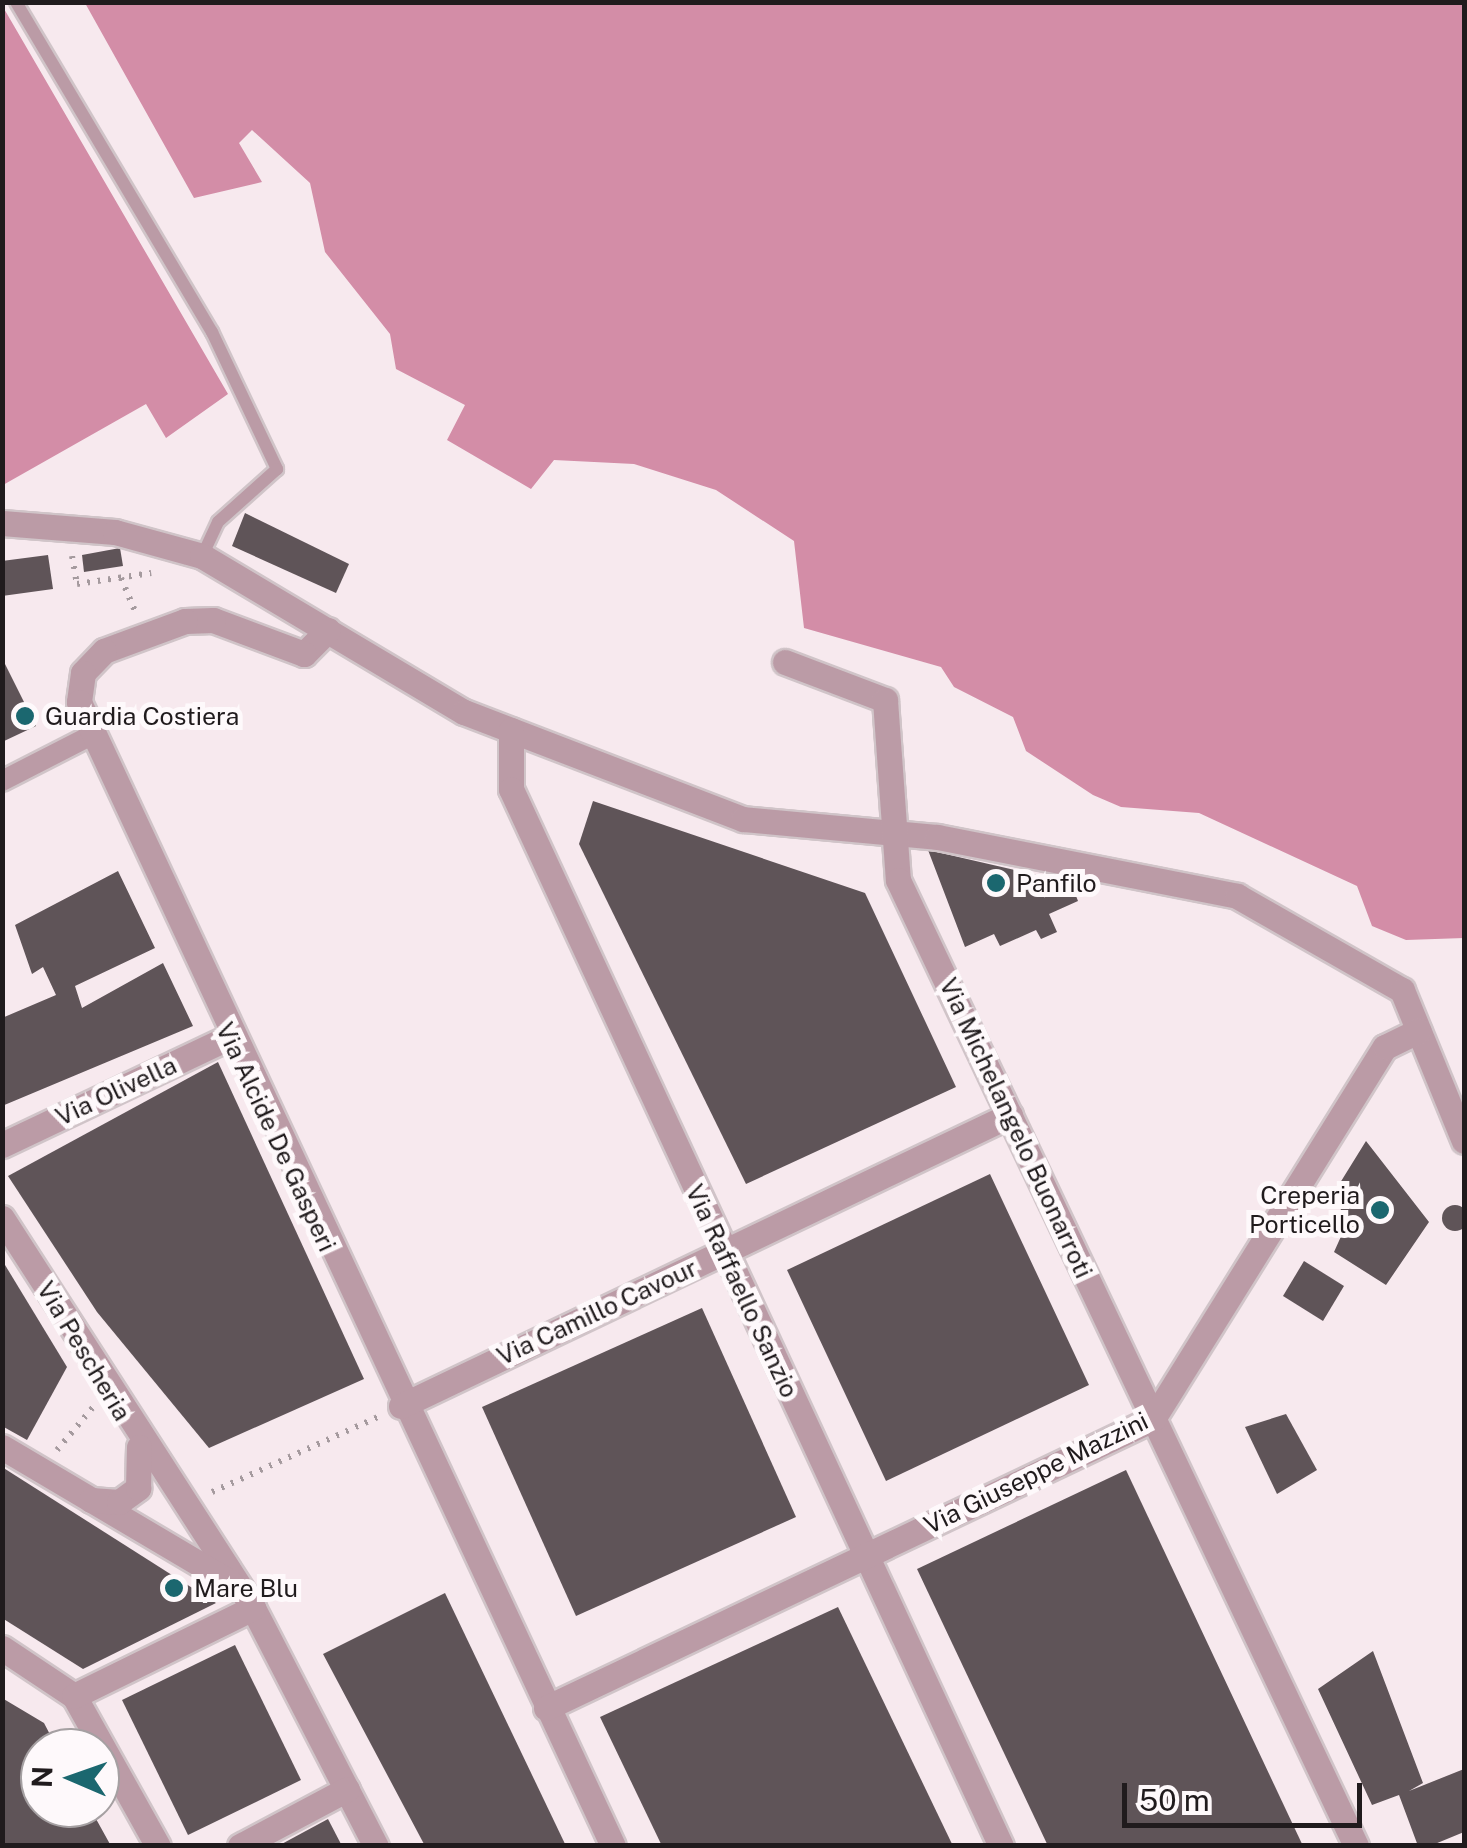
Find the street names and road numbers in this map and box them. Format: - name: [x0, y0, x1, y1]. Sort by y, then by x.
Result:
- street label: Via Michelangelo Buonarroti: [933, 973, 1099, 1283]
- street label: Via Alcide De Gasperi: [210, 1018, 342, 1256]
- street label: Via Olivella: [51, 1050, 181, 1132]
- street label: Via Raffaello Sanzio: [679, 1180, 805, 1402]
- street label: Via Camillo Cavour: [492, 1252, 702, 1372]
- street label: Via Pescheria: [31, 1276, 137, 1426]
- street label: Via Giuseppe Mazzini: [919, 1406, 1153, 1540]

